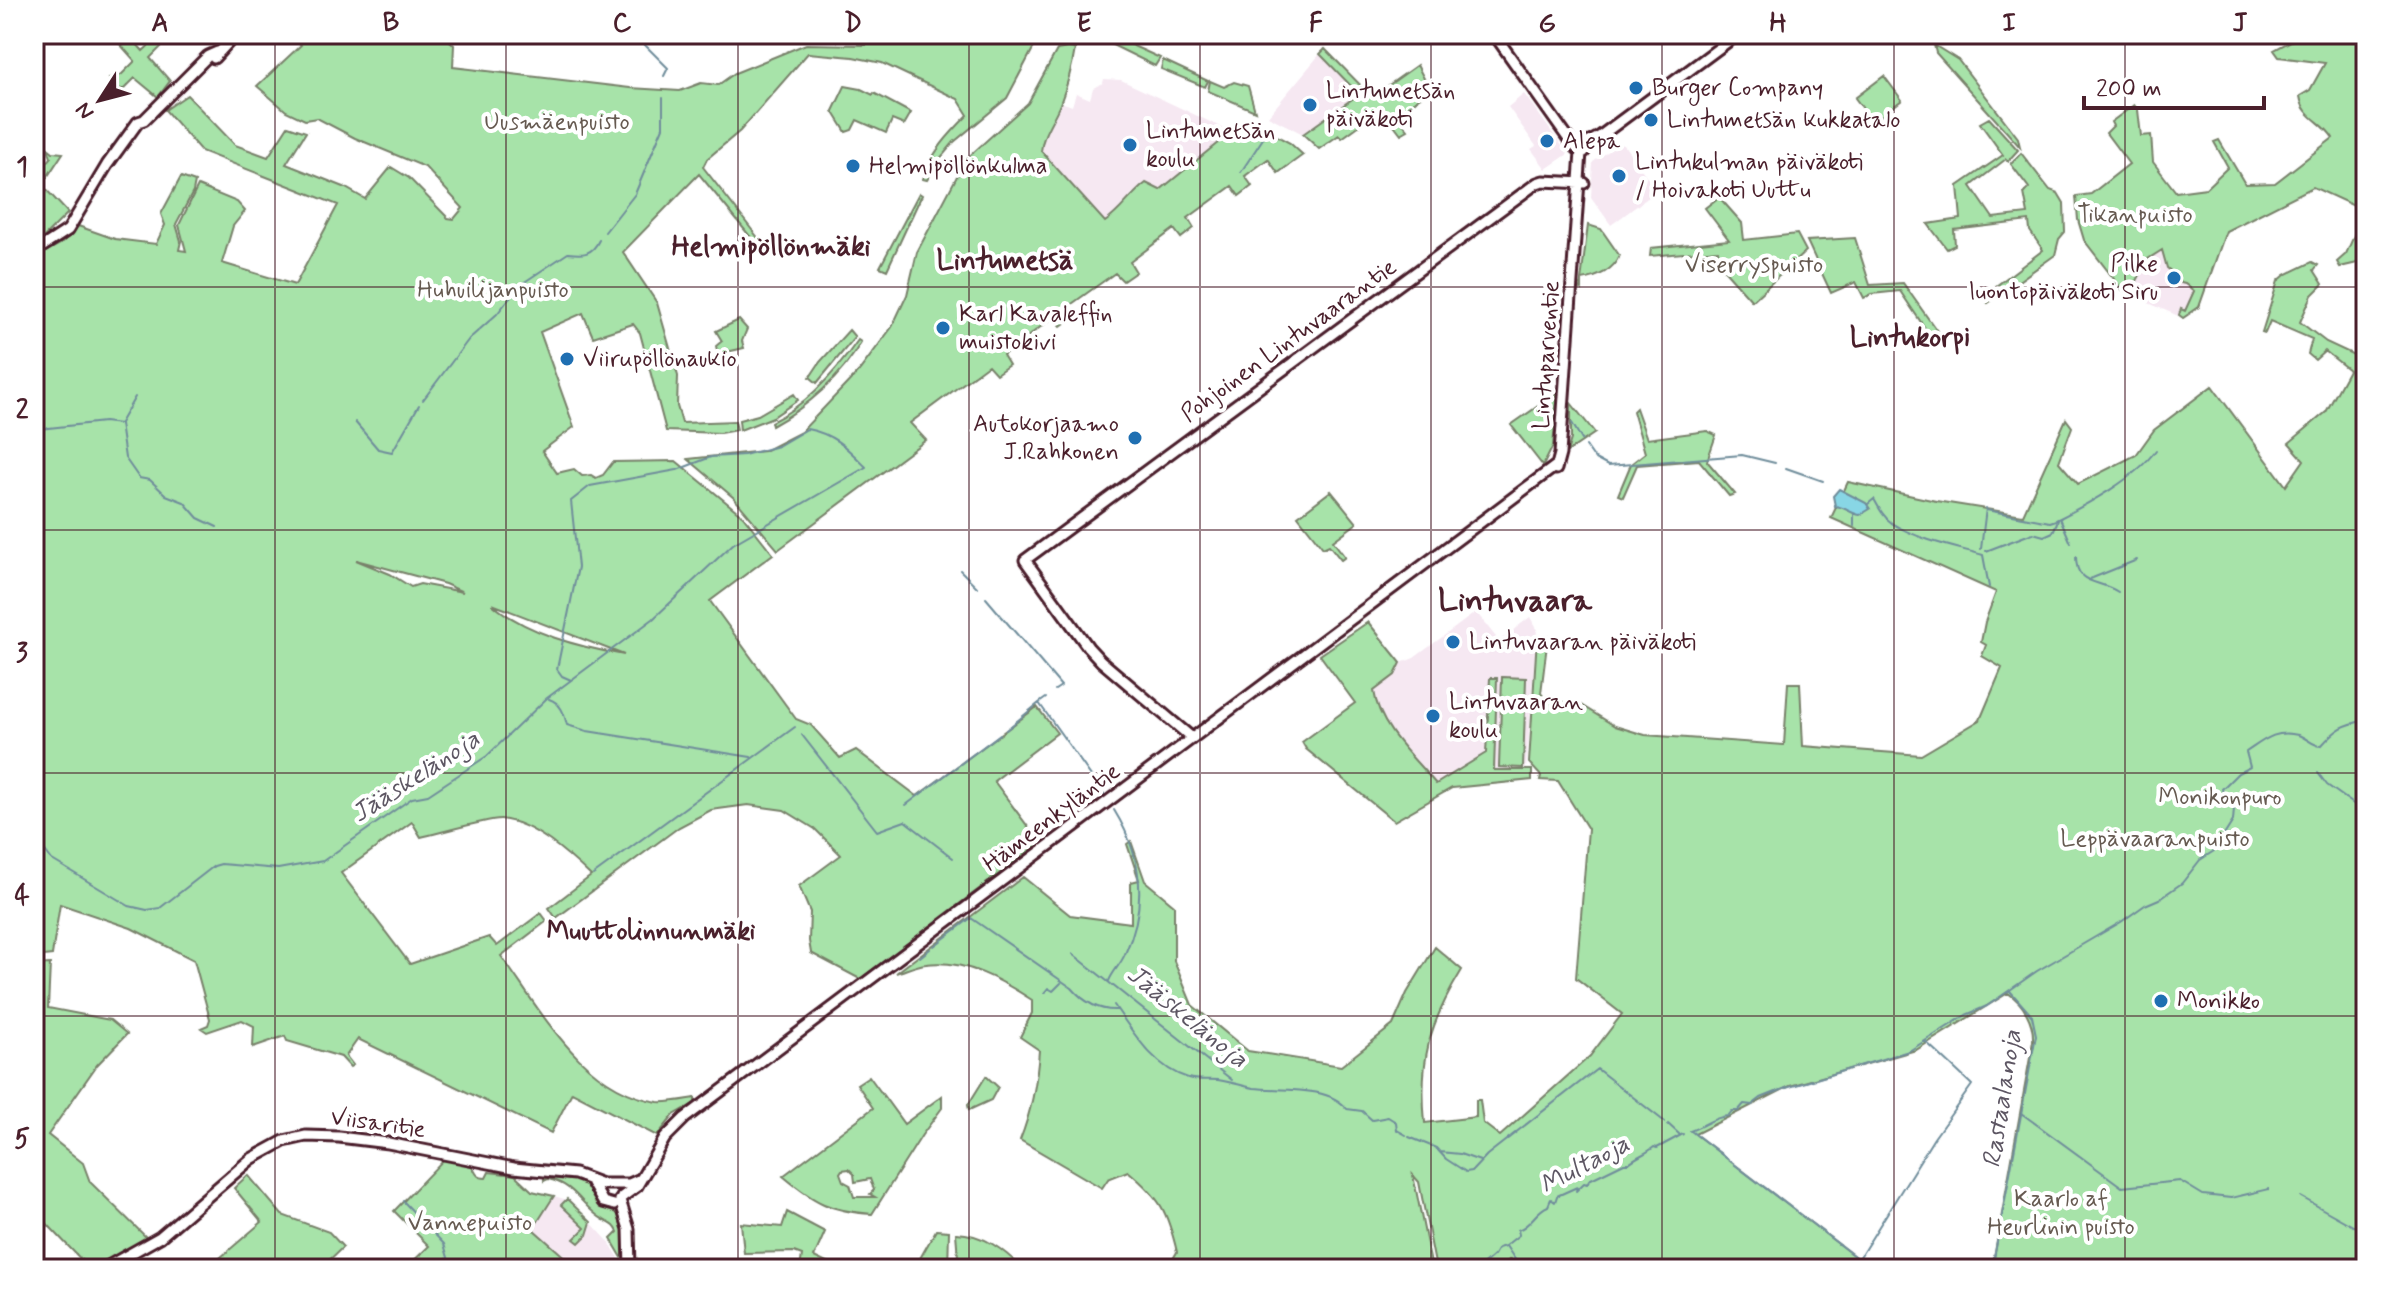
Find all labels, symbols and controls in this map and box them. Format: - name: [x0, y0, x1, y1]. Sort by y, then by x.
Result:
- text: A: [151, 7, 169, 41]
- text: B: [383, 7, 399, 41]
- text: C: [613, 7, 632, 41]
- text: D: [844, 7, 862, 41]
- text: E: [1076, 7, 1092, 41]
- text: F: [1309, 7, 1323, 41]
- text: G: [1538, 7, 1556, 41]
- text: H: [1770, 7, 1787, 41]
- text: I: [2002, 7, 2016, 41]
- text: J: [2232, 7, 2248, 41]
- north arrow: [60, 60, 140, 140]
- scale bar: [2084, 60, 2264, 110]
- place label: Burger Company: [1652, 73, 1823, 106]
- text: 200 m: [2096, 74, 2162, 105]
- place label: Lintumetsän päiväkoti: [1326, 76, 1455, 135]
- marker: Burger Company: [1627, 79, 1645, 97]
- text: N: [70, 96, 101, 125]
- marker: Lintumetsän päiväkoti: [1301, 96, 1319, 114]
- place label: Lintumetsän kukkatalo: [1667, 105, 1900, 136]
- park label: Uusmäenpuisto: [484, 107, 630, 138]
- marker: Lintumetsän kukkatalo: [1642, 111, 1660, 129]
- place label: Lintumetsän koulu: [1146, 116, 1275, 175]
- place label: Alepa: [1563, 126, 1621, 157]
- marker: Alepa: [1538, 132, 1556, 150]
- marker: Lintumetsän koulu: [1121, 136, 1139, 154]
- place label: Lintukulman päiväkoti / Hoivakoti Uuttu: [1635, 147, 1863, 206]
- text: 1: [16, 151, 28, 185]
- place label: Helmipöllönkulma: [869, 151, 1048, 182]
- marker: Helmipöllönkulma: [844, 157, 862, 175]
- marker: Lintukulman päiväkoti / Hoivakoti Uuttu: [1610, 167, 1628, 185]
- park label: Tikanpuisto: [2077, 200, 2193, 231]
- district label: Helmipöllönmäki: [671, 229, 871, 266]
- district label: Lintumetsä: [937, 243, 1073, 280]
- place label: Pilke luontopäiväkoti Siru: [1969, 249, 2158, 308]
- park label: Viserryspuisto: [1685, 250, 1823, 281]
- street label: Pohjoinen Lintuvaarantie: [1175, 252, 1403, 430]
- marker: Pilke luontopäiväkoti Siru: [2165, 269, 2183, 287]
- park label: Huhuilijanpuisto: [417, 275, 569, 306]
- street label: Lintuparventie: [1526, 279, 1568, 430]
- place label: Karl Kavaleffin muistokivi: [959, 299, 1113, 358]
- marker: Karl Kavaleffin muistokivi: [934, 319, 952, 337]
- district label: Lintukorpi: [1850, 320, 1970, 357]
- place label: Viirupöllönaukio: [583, 344, 737, 375]
- marker: Viirupöllönaukio: [558, 350, 576, 368]
- text: 2: [16, 394, 29, 428]
- place label: Autokorjaamo J.Rahkonen: [973, 409, 1119, 468]
- marker: Autokorjaamo J.Rahkonen: [1126, 429, 1144, 447]
- district label: Lintuvaara: [1438, 580, 1593, 622]
- place label: Lintuvaaran päiväkoti: [1469, 627, 1696, 658]
- marker: Lintuvaaran päiväkoti: [1444, 633, 1462, 651]
- text: 3: [16, 637, 28, 671]
- place label: Lintuvaaran koulu: [1449, 687, 1583, 746]
- marker: Lintuvaaran koulu: [1424, 707, 1442, 725]
- water label: Jääskelänoja: [345, 723, 487, 831]
- street label: Hämeenkyläntie: [977, 756, 1127, 880]
- park label: Monikonpuro: [2158, 782, 2282, 813]
- park label: Leppävaaranpuisto: [2060, 824, 2250, 855]
- text: 4: [14, 880, 30, 914]
- district label: Muuttolinnunmäki: [547, 915, 756, 949]
- water label: Jääskelänoja: [1119, 958, 1255, 1076]
- place label: Monikko: [2177, 986, 2260, 1017]
- marker: Monikko: [2152, 992, 2170, 1010]
- water label: Rastaalanoja: [1975, 1027, 2031, 1170]
- street label: Viisaritie: [328, 1102, 428, 1146]
- text: 5: [14, 1123, 30, 1157]
- water label: Multaoja: [1534, 1127, 1636, 1203]
- park label: Kaarlo af Heurlinin puisto: [1987, 1184, 2135, 1243]
- park label: Vannepuisto: [408, 1208, 532, 1239]

